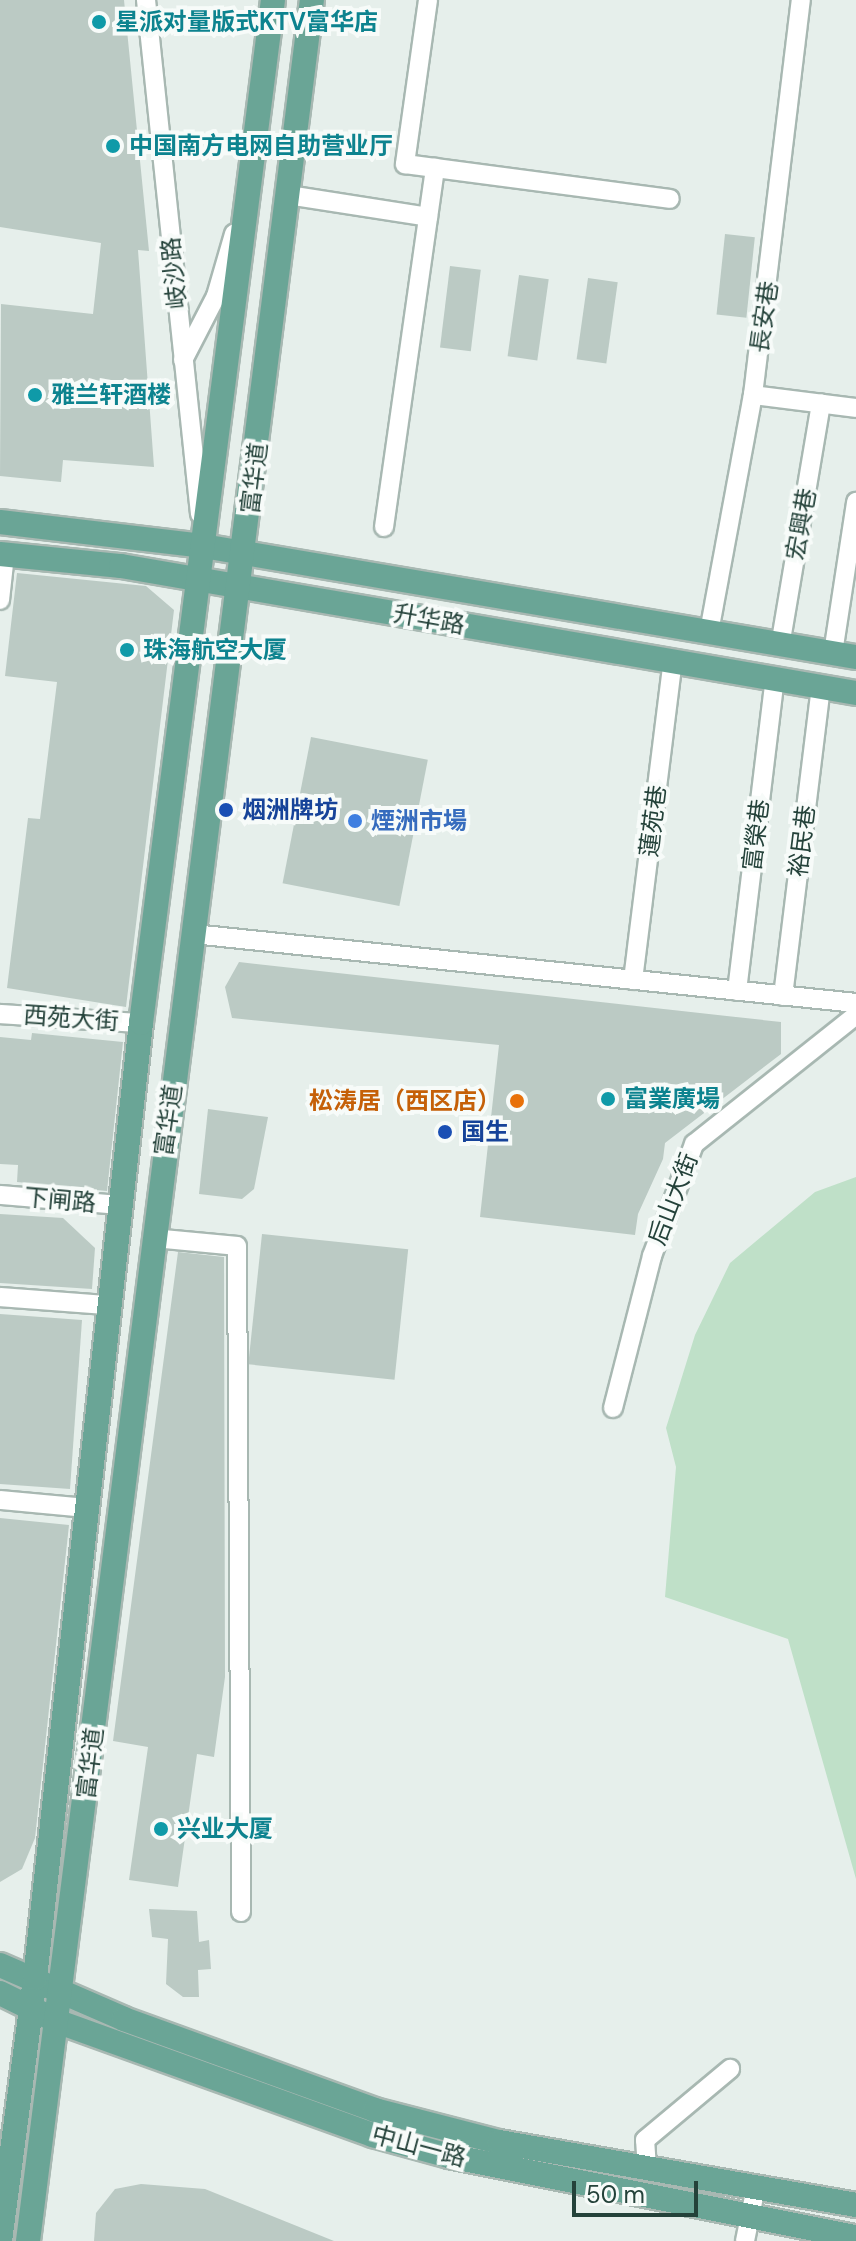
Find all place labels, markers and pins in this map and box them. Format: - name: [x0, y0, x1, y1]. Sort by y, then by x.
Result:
- place label: 星派对量版式KTV富华店: [115, 8, 378, 36]
- marker: 星派对量版式KTV富华店: [90, 13, 108, 31]
- place label: 中国南方电网自助营业厅: [129, 132, 393, 160]
- marker: 中国南方电网自助营业厅: [104, 137, 122, 155]
- place label: 雅兰轩酒楼: [51, 381, 171, 409]
- marker: 雅兰轩酒楼: [26, 386, 44, 404]
- place label: 珠海航空大厦: [143, 636, 287, 664]
- marker: 珠海航空大厦: [118, 641, 136, 659]
- place label: 烟洲牌坊: [242, 796, 338, 824]
- marker: 烟洲牌坊: [217, 801, 235, 819]
- place label: 煙洲市場: [371, 807, 467, 835]
- marker: 煙洲市場: [346, 812, 364, 830]
- place label: 富業廣場: [624, 1085, 720, 1113]
- place label: 松涛居（西区店）: [309, 1087, 501, 1115]
- marker: 富業廣場: [599, 1090, 617, 1108]
- marker: 松涛居（西区店）: [508, 1092, 526, 1110]
- place label: 国生: [461, 1118, 509, 1146]
- marker: 国生: [436, 1123, 454, 1141]
- place label: 兴业大厦: [177, 1815, 273, 1843]
- marker: 兴业大厦: [152, 1820, 170, 1838]

